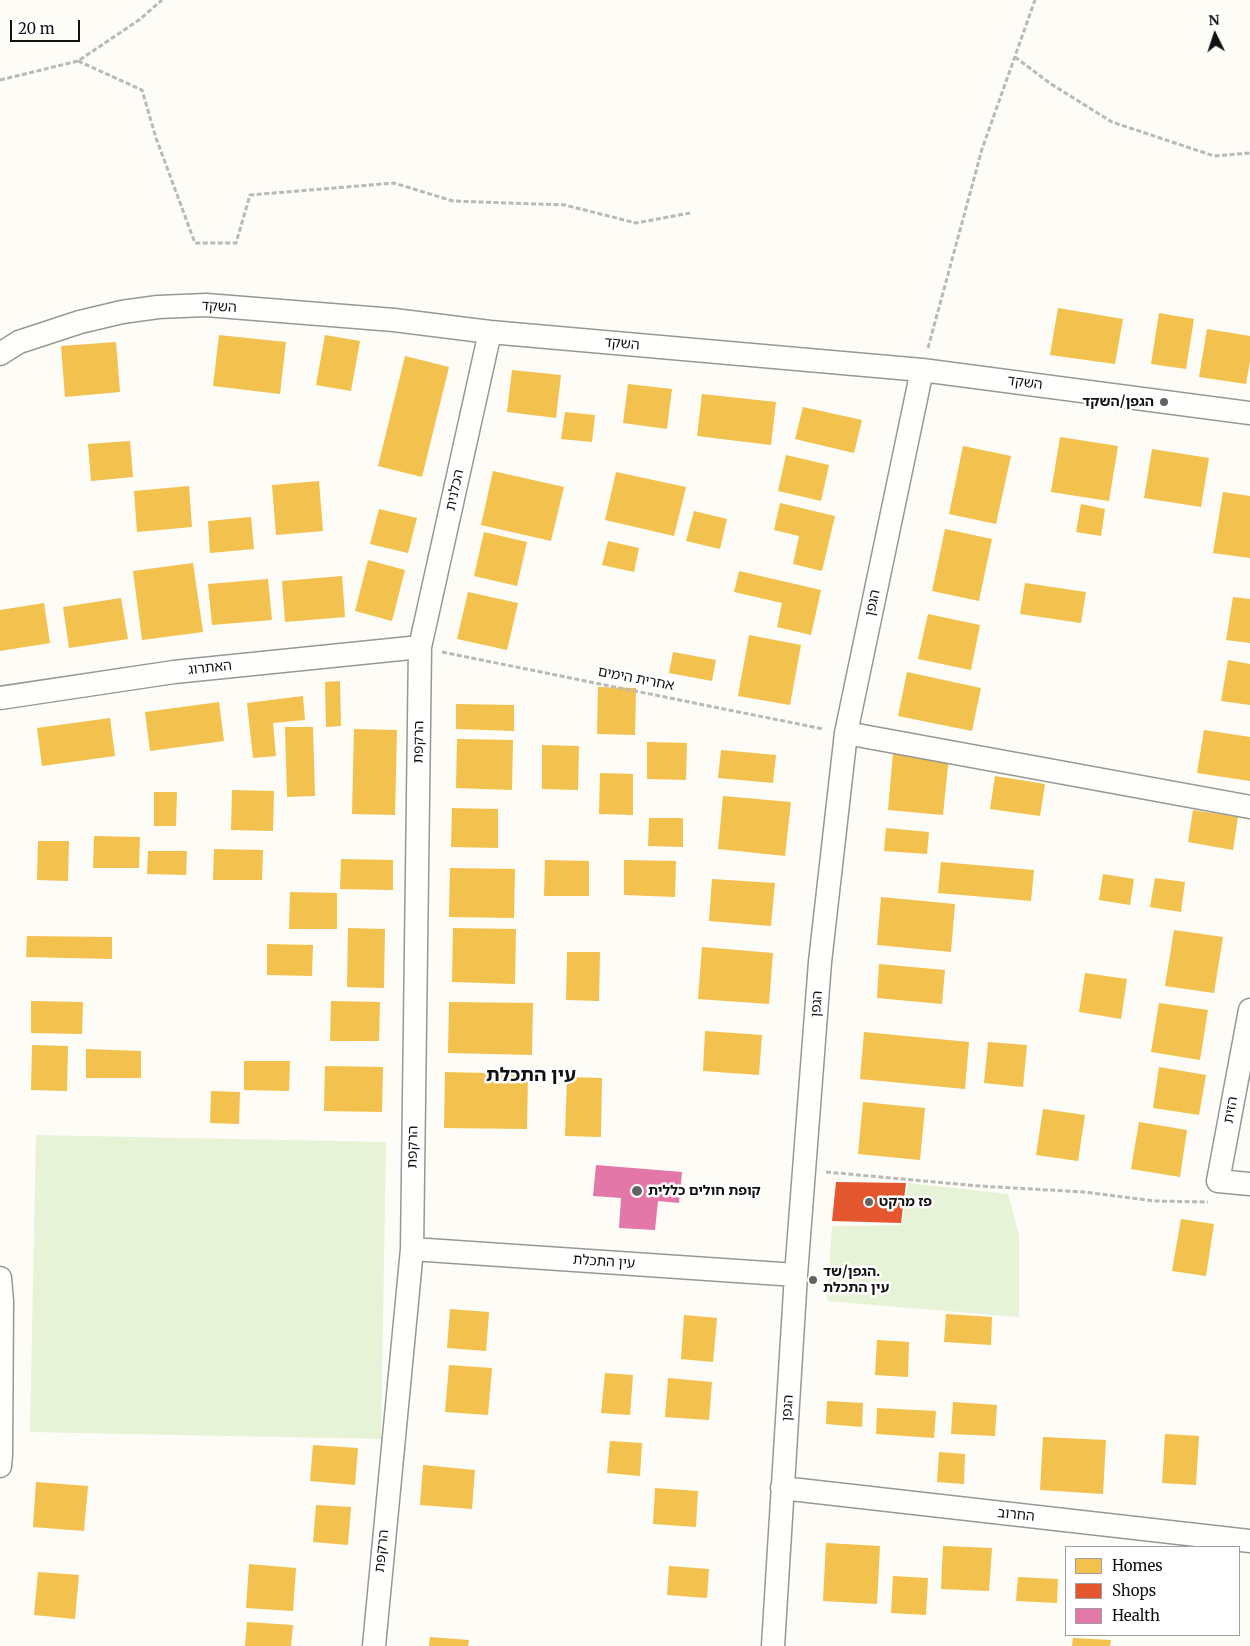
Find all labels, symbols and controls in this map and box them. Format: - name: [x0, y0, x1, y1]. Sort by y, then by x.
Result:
- scale bar: [12, 10, 82, 42]
- north arrow: [1190, 10, 1240, 60]
- text: N: [1208, 11, 1220, 29]
- text: 20 m: [18, 19, 55, 38]
- street label: השקד: [201, 298, 237, 316]
- street label: השקד: [604, 334, 640, 354]
- street label: השקד: [1006, 373, 1044, 393]
- place label: הגפן/השקד: [1082, 394, 1154, 410]
- marker: הגפן/השקד: [1158, 396, 1170, 408]
- street label: הכלנית: [442, 468, 468, 512]
- street label: הגפן: [862, 588, 884, 618]
- street label: האתרוג: [187, 657, 233, 679]
- street label: אחרית הימים: [596, 663, 676, 695]
- street label: הרקפת: [410, 720, 428, 764]
- street label: הגפן: [808, 990, 826, 1018]
- district label: עין התכלת: [486, 1065, 576, 1087]
- street label: הזית: [1220, 1095, 1242, 1125]
- street label: הרקפת: [404, 1125, 422, 1169]
- place label: קופת חולים כללית: [648, 1183, 761, 1199]
- marker: קופת חולים כללית: [630, 1184, 644, 1198]
- place label: פז מרקט: [879, 1194, 932, 1210]
- marker: פז מרקט: [863, 1196, 875, 1208]
- street label: עין התכלת: [572, 1251, 636, 1273]
- place label: הגפן/שד. עין התכלת: [823, 1264, 889, 1296]
- marker: הגפן/שד. עין התכלת: [807, 1274, 819, 1286]
- street label: הגפן: [779, 1394, 797, 1422]
- street label: החרוב: [996, 1505, 1036, 1525]
- street label: הרקפת: [371, 1529, 393, 1573]
- legend: [1065, 1546, 1240, 1636]
- text: Homes: [1112, 1556, 1163, 1575]
- text: Shops: [1112, 1581, 1156, 1600]
- text: Health: [1112, 1606, 1160, 1625]

